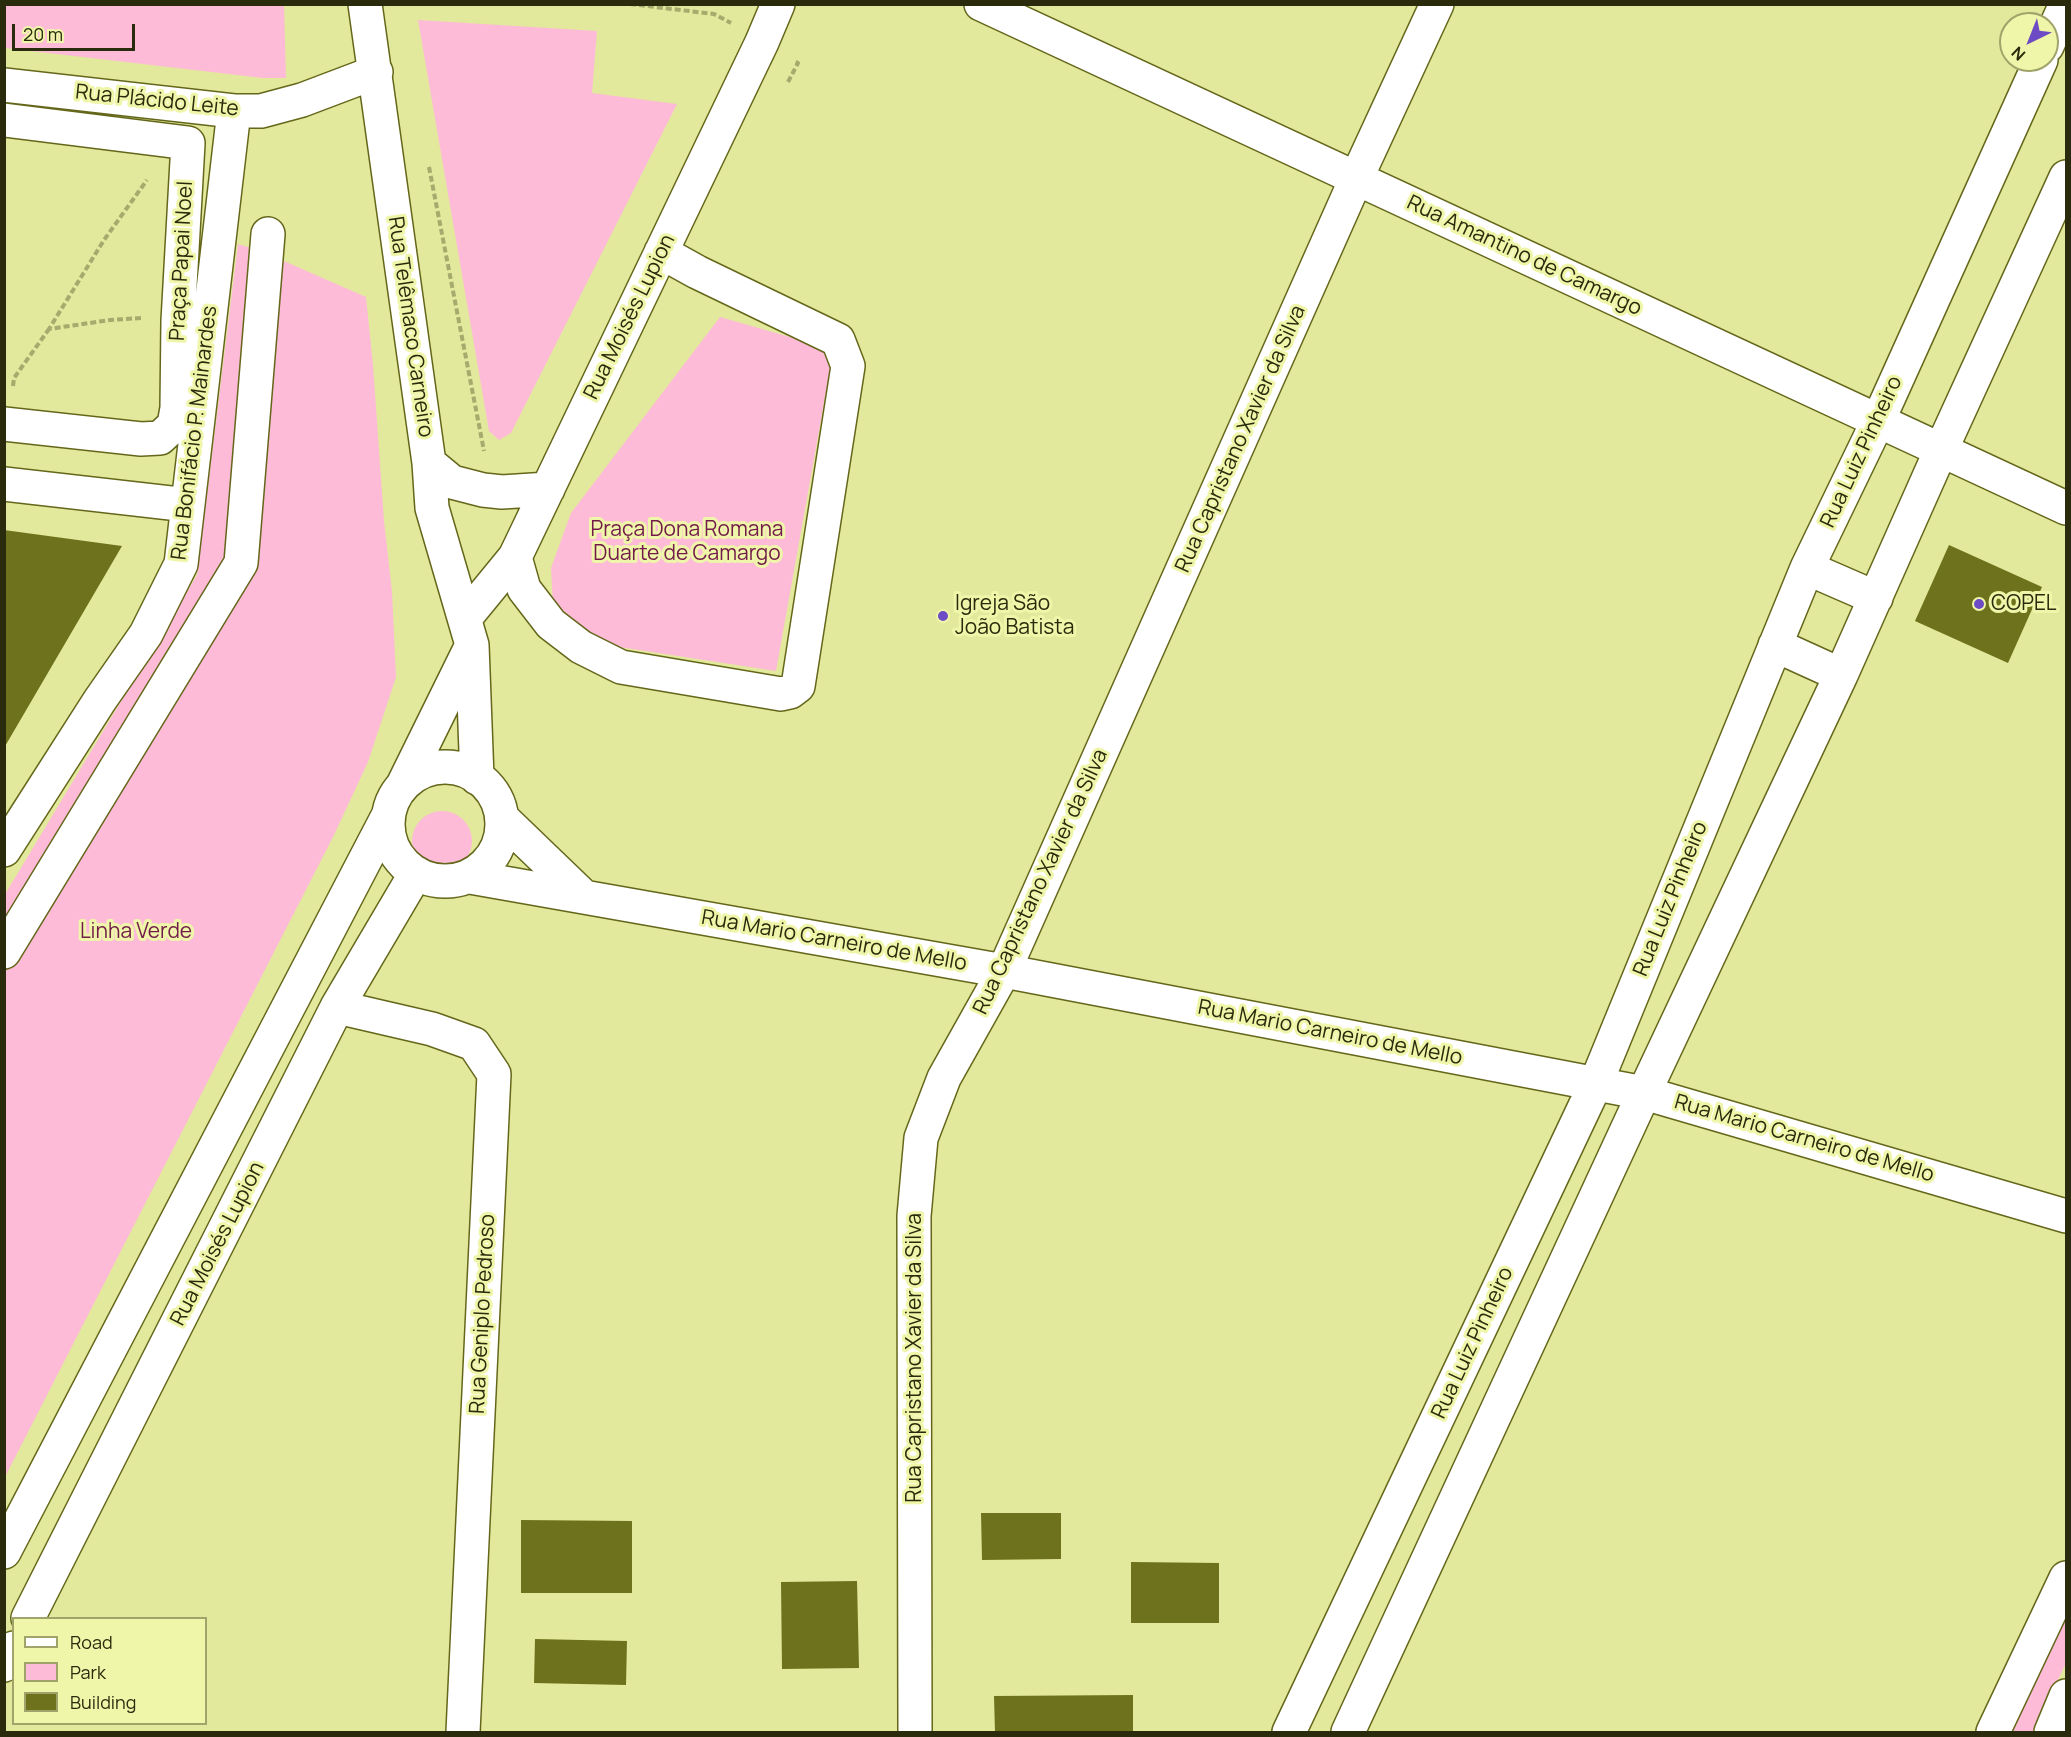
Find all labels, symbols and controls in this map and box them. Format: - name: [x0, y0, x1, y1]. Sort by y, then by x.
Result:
- scale bar: [15, 12, 138, 50]
- north arrow: [1999, 12, 2059, 72]
- text: 20 m: [23, 22, 63, 46]
- text: N: [2006, 42, 2030, 66]
- street label: Rua Plácido Leite: [74, 80, 240, 122]
- street label: Praça Papai Noel: [165, 180, 199, 342]
- street label: Rua Amantino de Camargo: [1403, 190, 1645, 322]
- street label: Rua Telêmaco Carneiro: [382, 215, 438, 439]
- street label: Rua Moisés Lupion: [579, 230, 681, 404]
- street label: Rua Capristano Xavier da Silva: [1171, 302, 1311, 576]
- street label: Rua Bonifácio P. Mainardes: [167, 304, 223, 562]
- street label: Rua Luiz Pinheiro: [1816, 372, 1908, 532]
- park label: Praça Dona Romana Duarte de Camargo: [590, 517, 784, 567]
- place label: Igreja São João Batista: [955, 591, 1074, 641]
- place label: COPEL: [1991, 591, 2057, 617]
- marker: COPEL: [1972, 597, 1986, 611]
- marker: Igreja São João Batista: [936, 609, 950, 623]
- street label: Rua Capristano Xavier da Silva: [968, 745, 1114, 1019]
- street label: Rua Luiz Pinheiro: [1629, 818, 1713, 980]
- street label: Rua Mario Carneiro de Mello: [699, 905, 969, 977]
- park label: Linha Verde: [80, 919, 192, 945]
- street label: Rua Mario Carneiro de Mello: [1196, 995, 1464, 1071]
- street label: Rua Mario Carneiro de Mello: [1671, 1090, 1937, 1188]
- street label: Rua Moisés Lupion: [166, 1158, 270, 1330]
- street label: Rua Geniplo Pedroso: [465, 1213, 501, 1415]
- street label: Rua Capristano Xavier da Silva: [902, 1213, 928, 1503]
- street label: Rua Luiz Pinheiro: [1427, 1263, 1519, 1423]
- legend: [12, 1617, 207, 1725]
- text: Road: [70, 1630, 113, 1654]
- text: Park: [70, 1660, 106, 1684]
- text: Building: [70, 1690, 136, 1714]

